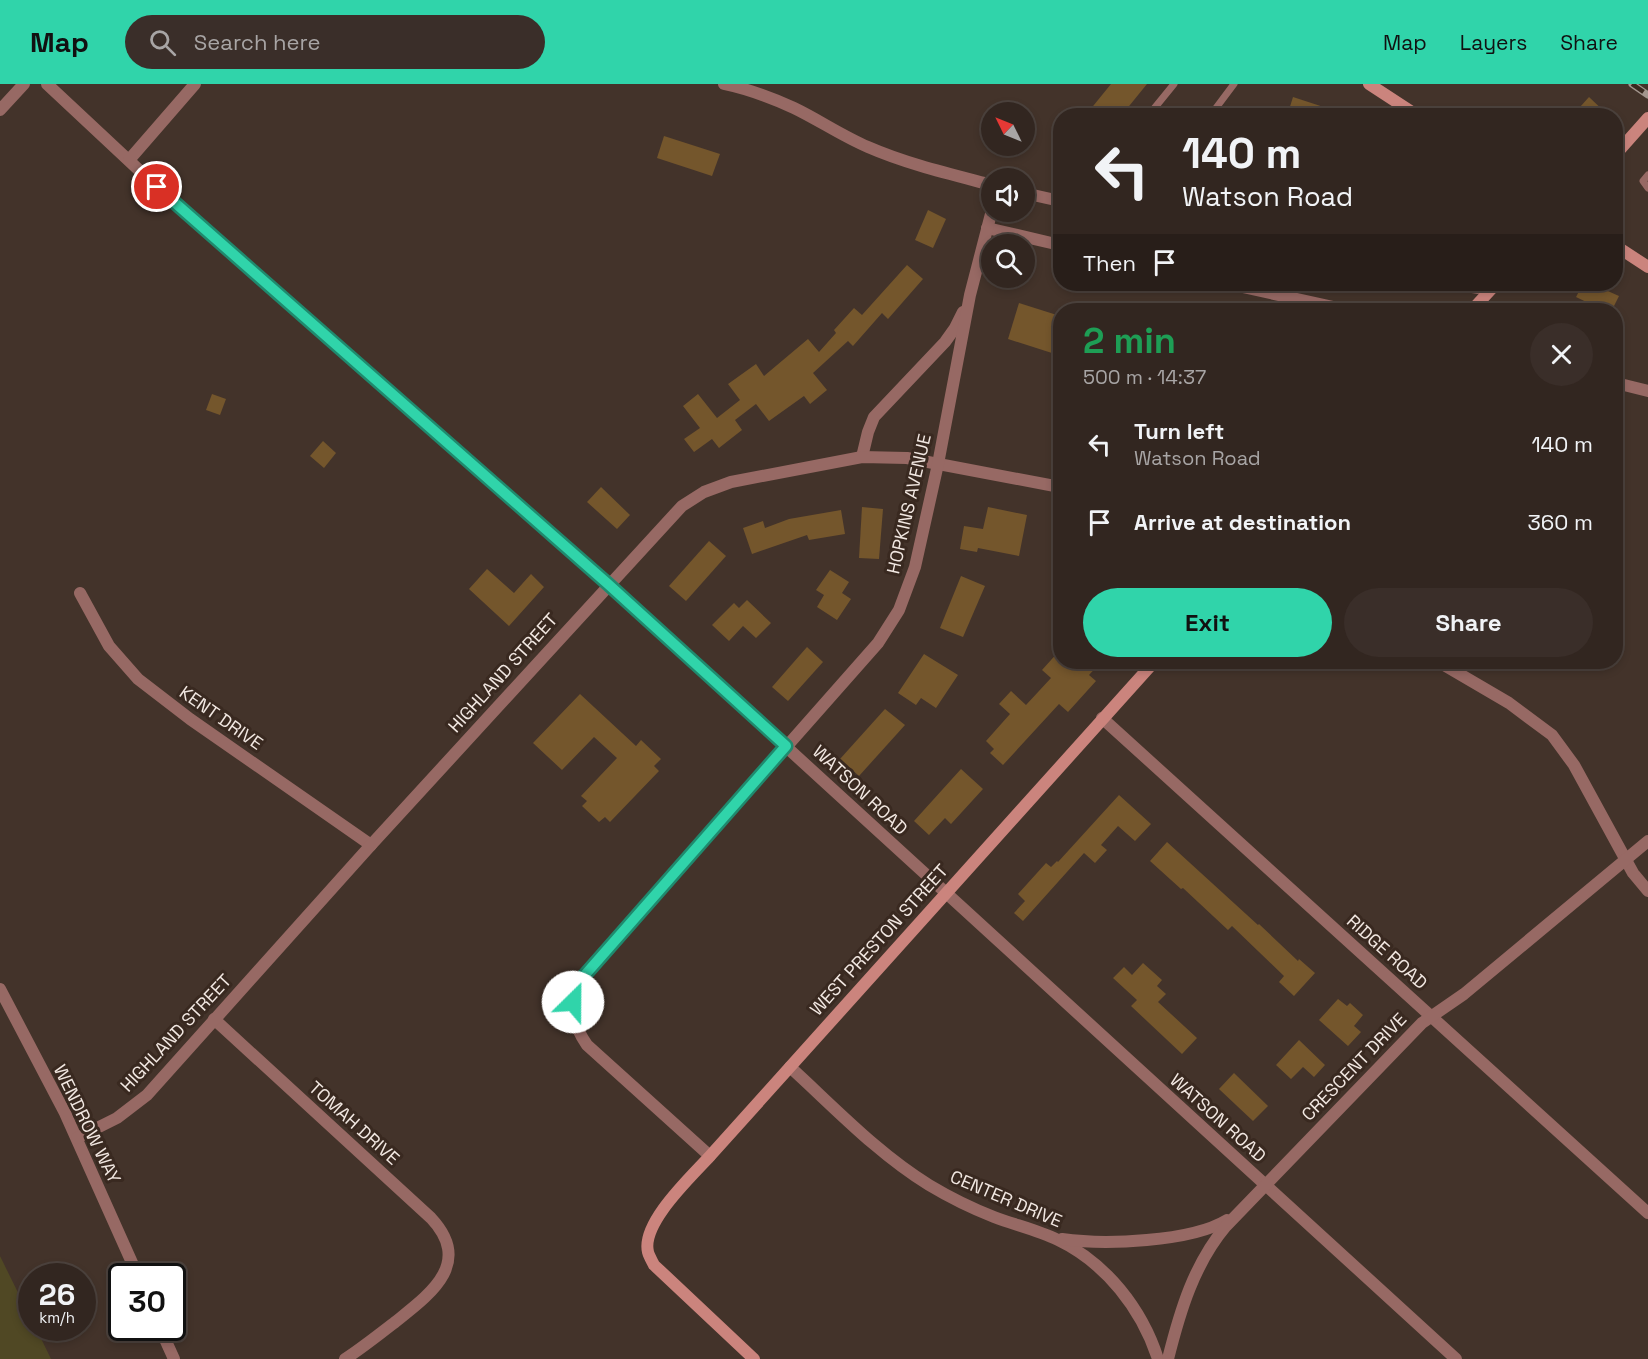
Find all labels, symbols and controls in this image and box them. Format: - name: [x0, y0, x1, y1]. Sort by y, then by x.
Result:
- search box: [125, 15, 545, 69]
- text: Map: [30, 24, 89, 60]
- icon: search: [146, 26, 179, 59]
- text: Search here: [194, 28, 321, 56]
- text: Map: [1383, 29, 1427, 56]
- text: Layers: [1460, 29, 1527, 56]
- text: Share: [1560, 29, 1618, 56]
- north arrow: [981, 102, 1035, 156]
- map controls: [981, 102, 1035, 288]
- text: 140 m: [1182, 127, 1301, 180]
- icon: left: [1083, 132, 1161, 210]
- pin: [131, 161, 182, 212]
- button: sound: [981, 168, 1035, 222]
- icon: arrive: [140, 170, 173, 203]
- text: Watson Road: [1182, 179, 1353, 214]
- button: search: [981, 234, 1035, 288]
- icon: arrive: [1148, 246, 1181, 279]
- text: Then: [1083, 249, 1136, 277]
- text: 2 min: [1083, 318, 1176, 364]
- button: close: [1530, 323, 1593, 386]
- text: 500 m · 14:37: [1083, 364, 1206, 390]
- text: Turn left: [1134, 417, 1224, 445]
- icon: left: [1083, 428, 1116, 461]
- text: 140 m: [1531, 430, 1593, 458]
- street label: HOPKINS AVENUE: [881, 432, 936, 576]
- text: Watson Road: [1134, 445, 1261, 471]
- icon: arrive: [1083, 506, 1116, 539]
- text: Arrive at destination: [1134, 508, 1351, 536]
- text: 360 m: [1528, 508, 1593, 536]
- button: Exit: [1083, 588, 1332, 657]
- button: Share: [1344, 588, 1593, 657]
- street label: HIGHLAND STREET: [443, 608, 563, 737]
- street label: KENT DRIVE: [175, 680, 268, 755]
- street label: WATSON ROAD: [808, 740, 913, 840]
- street label: WEST PRESTON STREET: [805, 859, 953, 1020]
- street label: RIDGE ROAD: [1342, 909, 1432, 994]
- street label: HIGHLAND STREET: [115, 969, 236, 1096]
- position arrow: [541, 970, 605, 1034]
- street label: CRESCENT DRIVE: [1296, 1008, 1411, 1126]
- street label: WENDROW WAY: [49, 1061, 126, 1187]
- street label: WATSON ROAD: [1165, 1068, 1271, 1167]
- street label: TOMAH DRIVE: [304, 1076, 405, 1169]
- street label: CENTER DRIVE: [947, 1165, 1066, 1232]
- speed limit sign: 30: [108, 1263, 186, 1341]
- text: 26: [39, 1275, 75, 1314]
- text: km/h: [39, 1308, 75, 1327]

